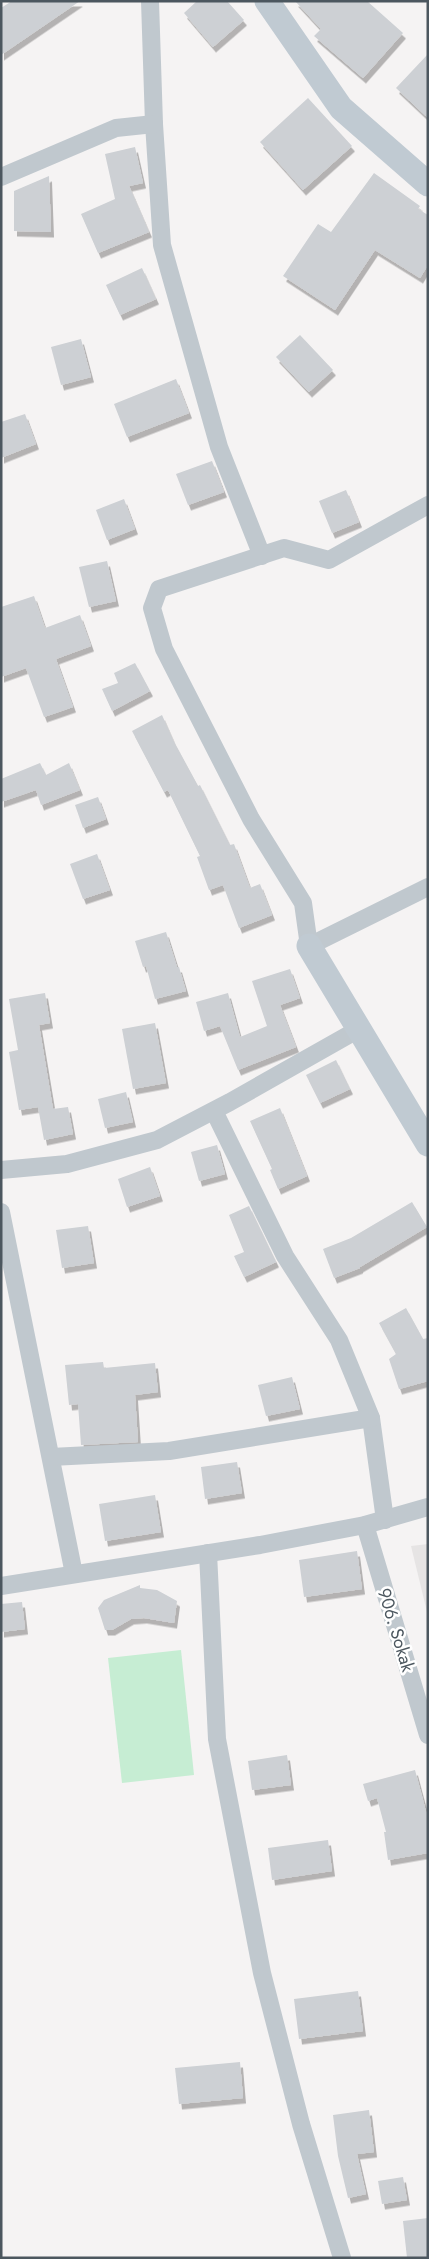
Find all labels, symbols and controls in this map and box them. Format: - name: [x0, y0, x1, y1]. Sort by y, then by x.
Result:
- street label: 906. Sokak: [371, 1585, 421, 1675]

